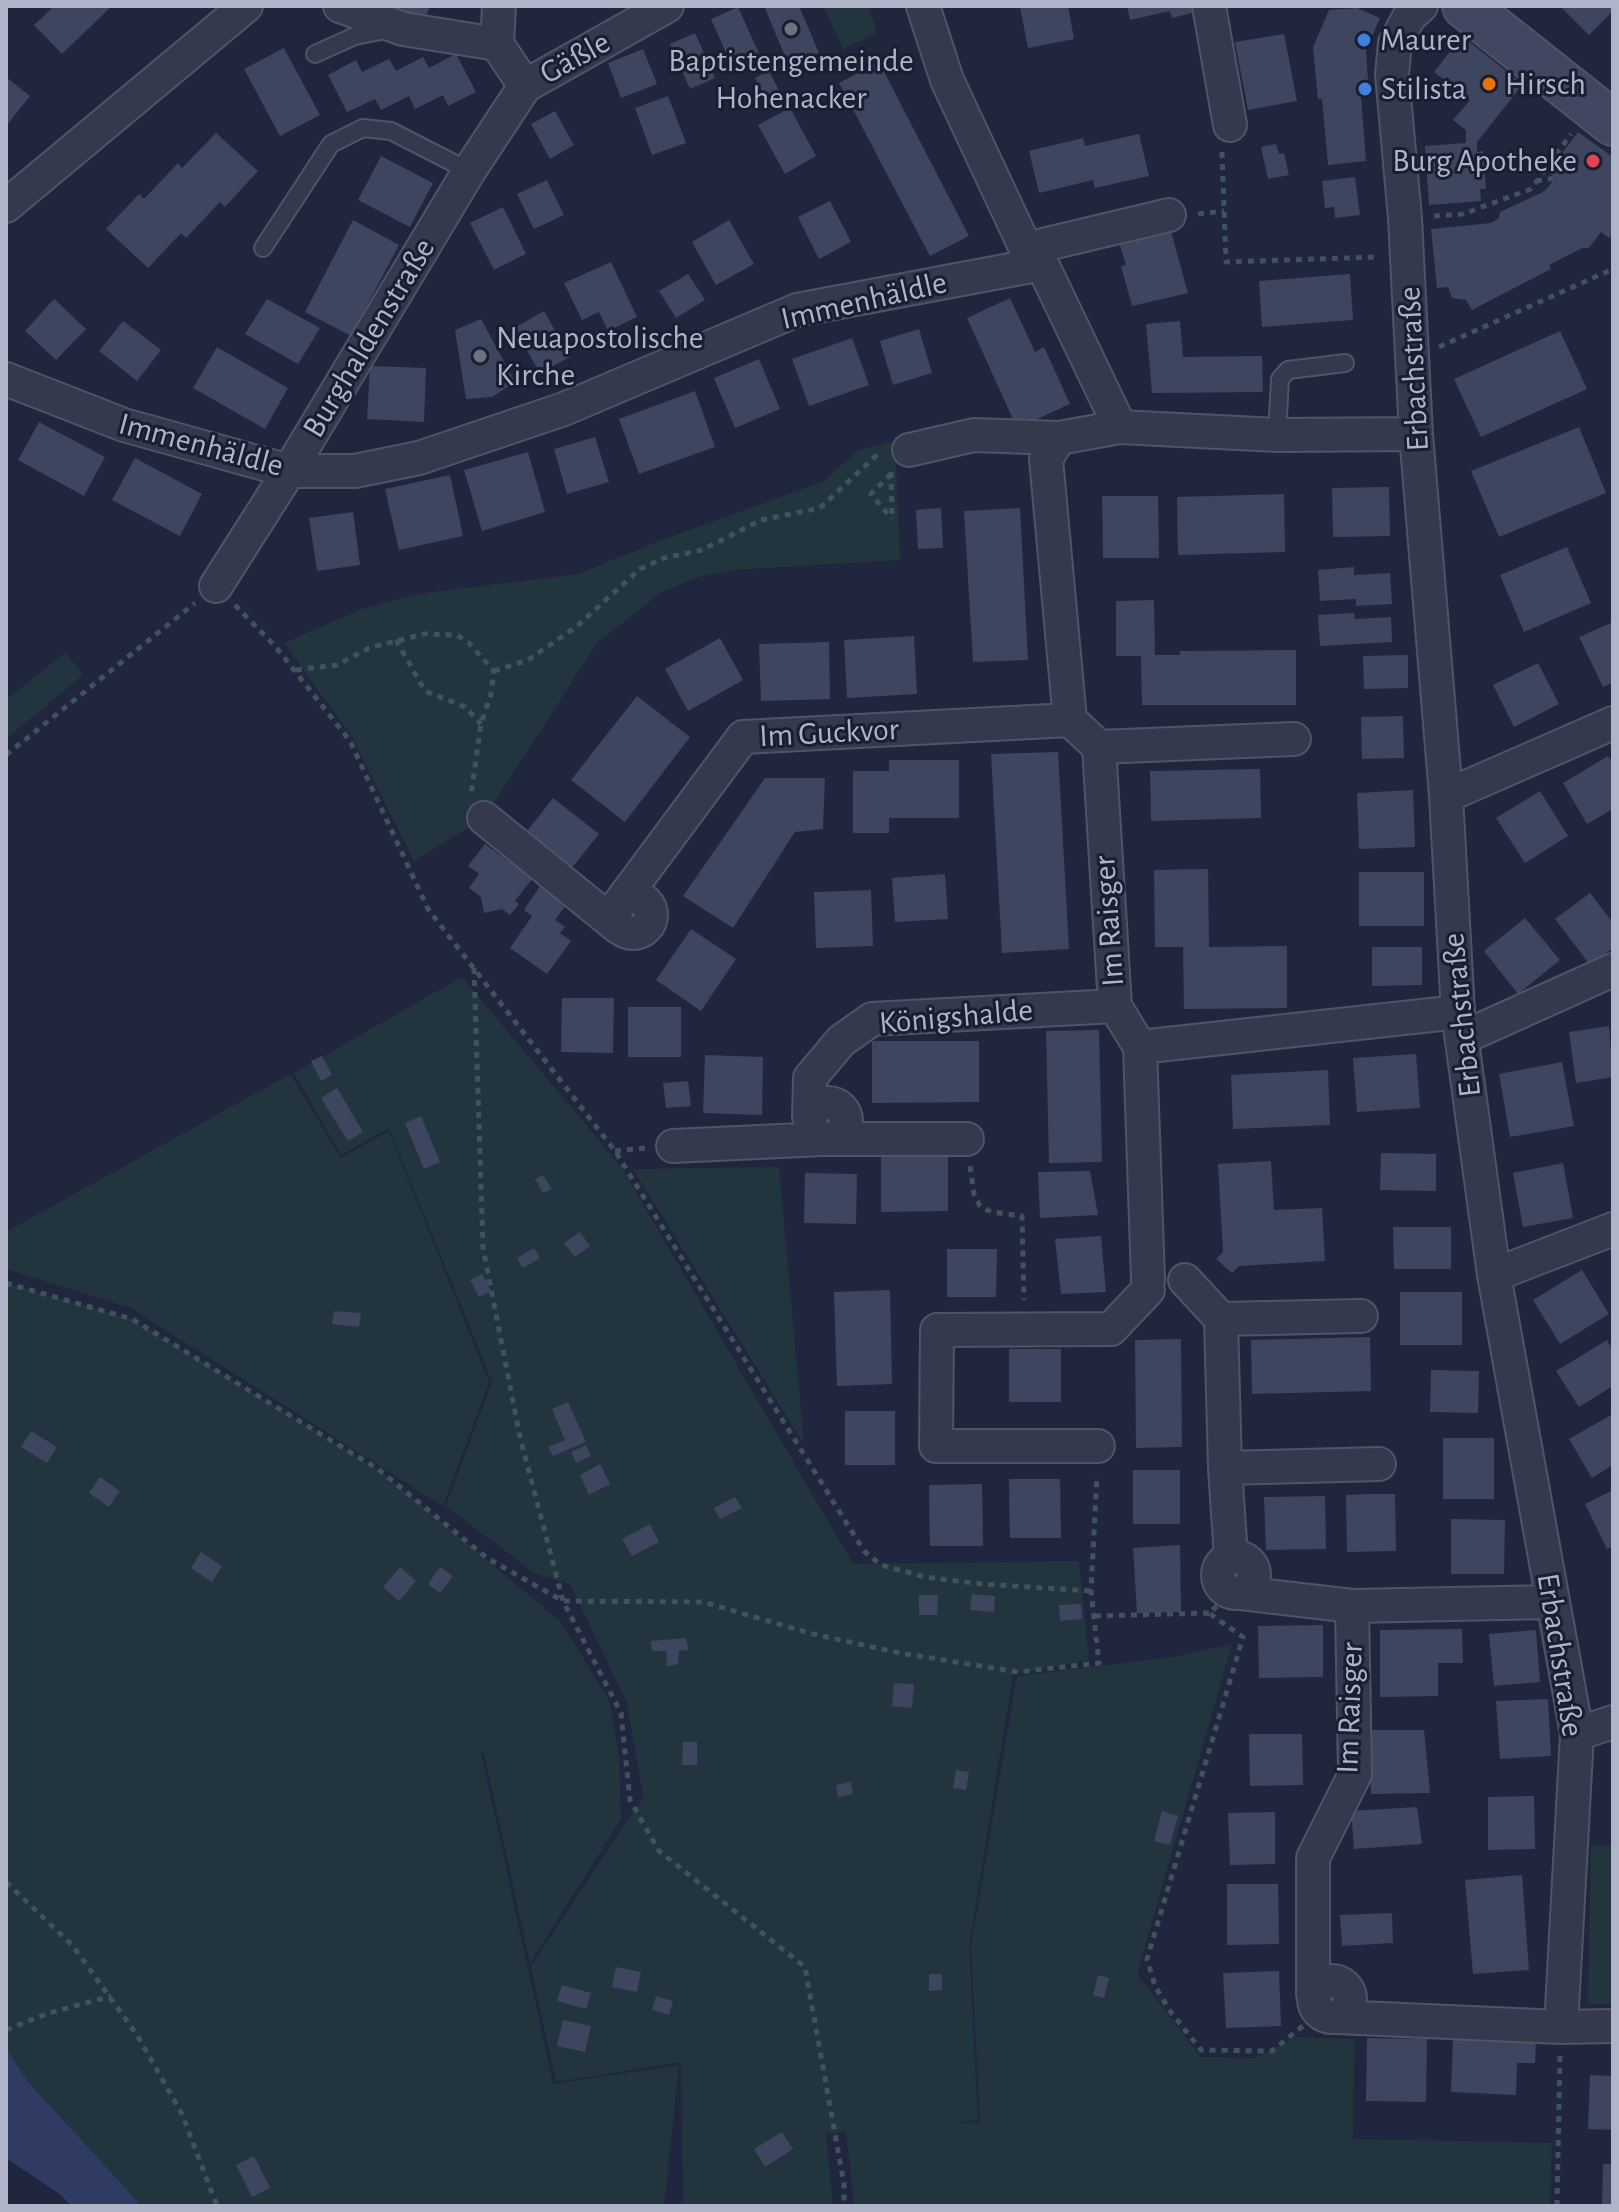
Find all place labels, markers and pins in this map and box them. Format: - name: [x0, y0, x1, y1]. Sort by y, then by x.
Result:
- marker: Baptistengemeinde Hohenacker: [782, 20, 800, 38]
- place label: Maurer: [1380, 21, 1471, 59]
- marker: Maurer: [1355, 31, 1373, 49]
- place label: Baptistengemeinde Hohenacker: [668, 42, 914, 117]
- place label: Hirsch: [1505, 65, 1586, 103]
- place label: Stilista: [1381, 70, 1467, 108]
- marker: Hirsch: [1480, 75, 1498, 93]
- marker: Stilista: [1356, 80, 1374, 98]
- place label: Burg Apotheke: [1392, 142, 1577, 180]
- marker: Burg Apotheke: [1584, 152, 1602, 170]
- place label: Neuapostolische Kirche: [496, 319, 704, 394]
- marker: Neuapostolische Kirche: [471, 347, 489, 365]

